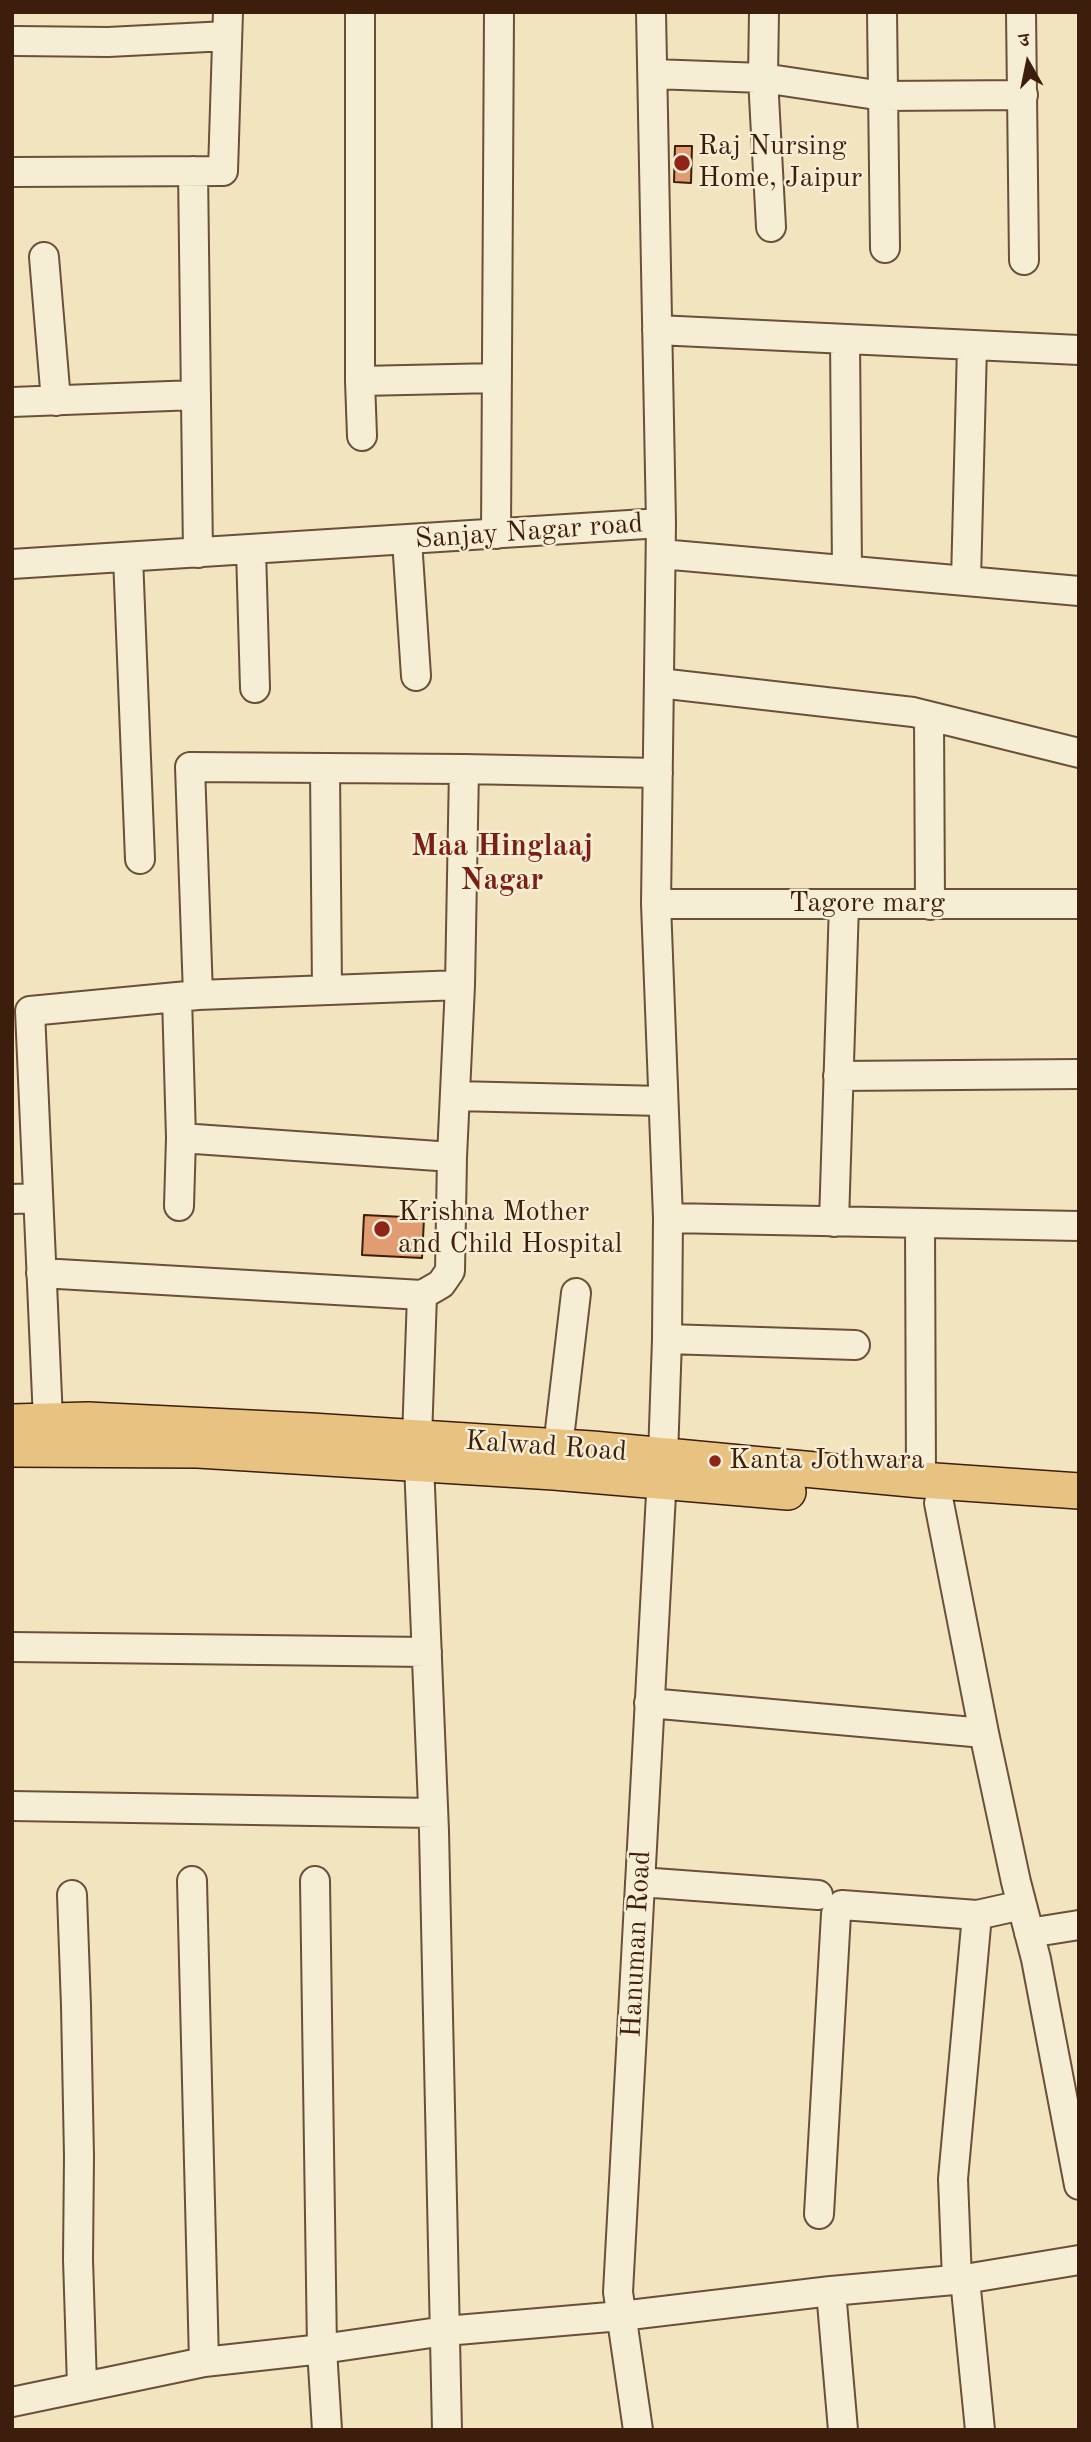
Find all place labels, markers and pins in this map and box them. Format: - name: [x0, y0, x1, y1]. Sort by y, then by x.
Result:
- place label: Raj Nursing Home, Jaipur: [698, 130, 862, 196]
- marker: Raj Nursing Home, Jaipur: [672, 153, 692, 173]
- place label: Krishna Mother and Child Hospital: [398, 1196, 622, 1262]
- marker: Krishna Mother and Child Hospital: [372, 1219, 392, 1239]
- place label: Kanta Jothwara: [729, 1444, 925, 1478]
- marker: Kanta Jothwara: [707, 1453, 723, 1469]

